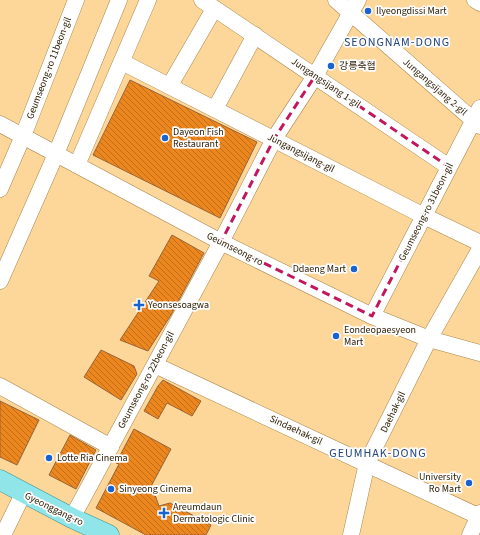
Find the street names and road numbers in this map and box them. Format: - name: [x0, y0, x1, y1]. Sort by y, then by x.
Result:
- street label: Geumseong-ro 11beon-gil: [23, 15, 75, 121]
- street label: Jungangsijang 1-gil: [289, 55, 364, 112]
- street label: Jungangsijang 2-gil: [400, 55, 470, 119]
- street label: Jungangsijang-gil: [265, 130, 338, 176]
- street label: Geumseong-ro 31beon-gil: [395, 160, 457, 263]
- street label: Geumseong-ro: [204, 229, 266, 269]
- street label: Geumseong-ro 22beon-gil: [114, 328, 178, 431]
- street label: Daehak-gil: [377, 389, 409, 435]
- street label: Sindaehak-gil: [267, 412, 325, 449]
- street label: Gyeonggang-ro: [22, 489, 86, 529]

